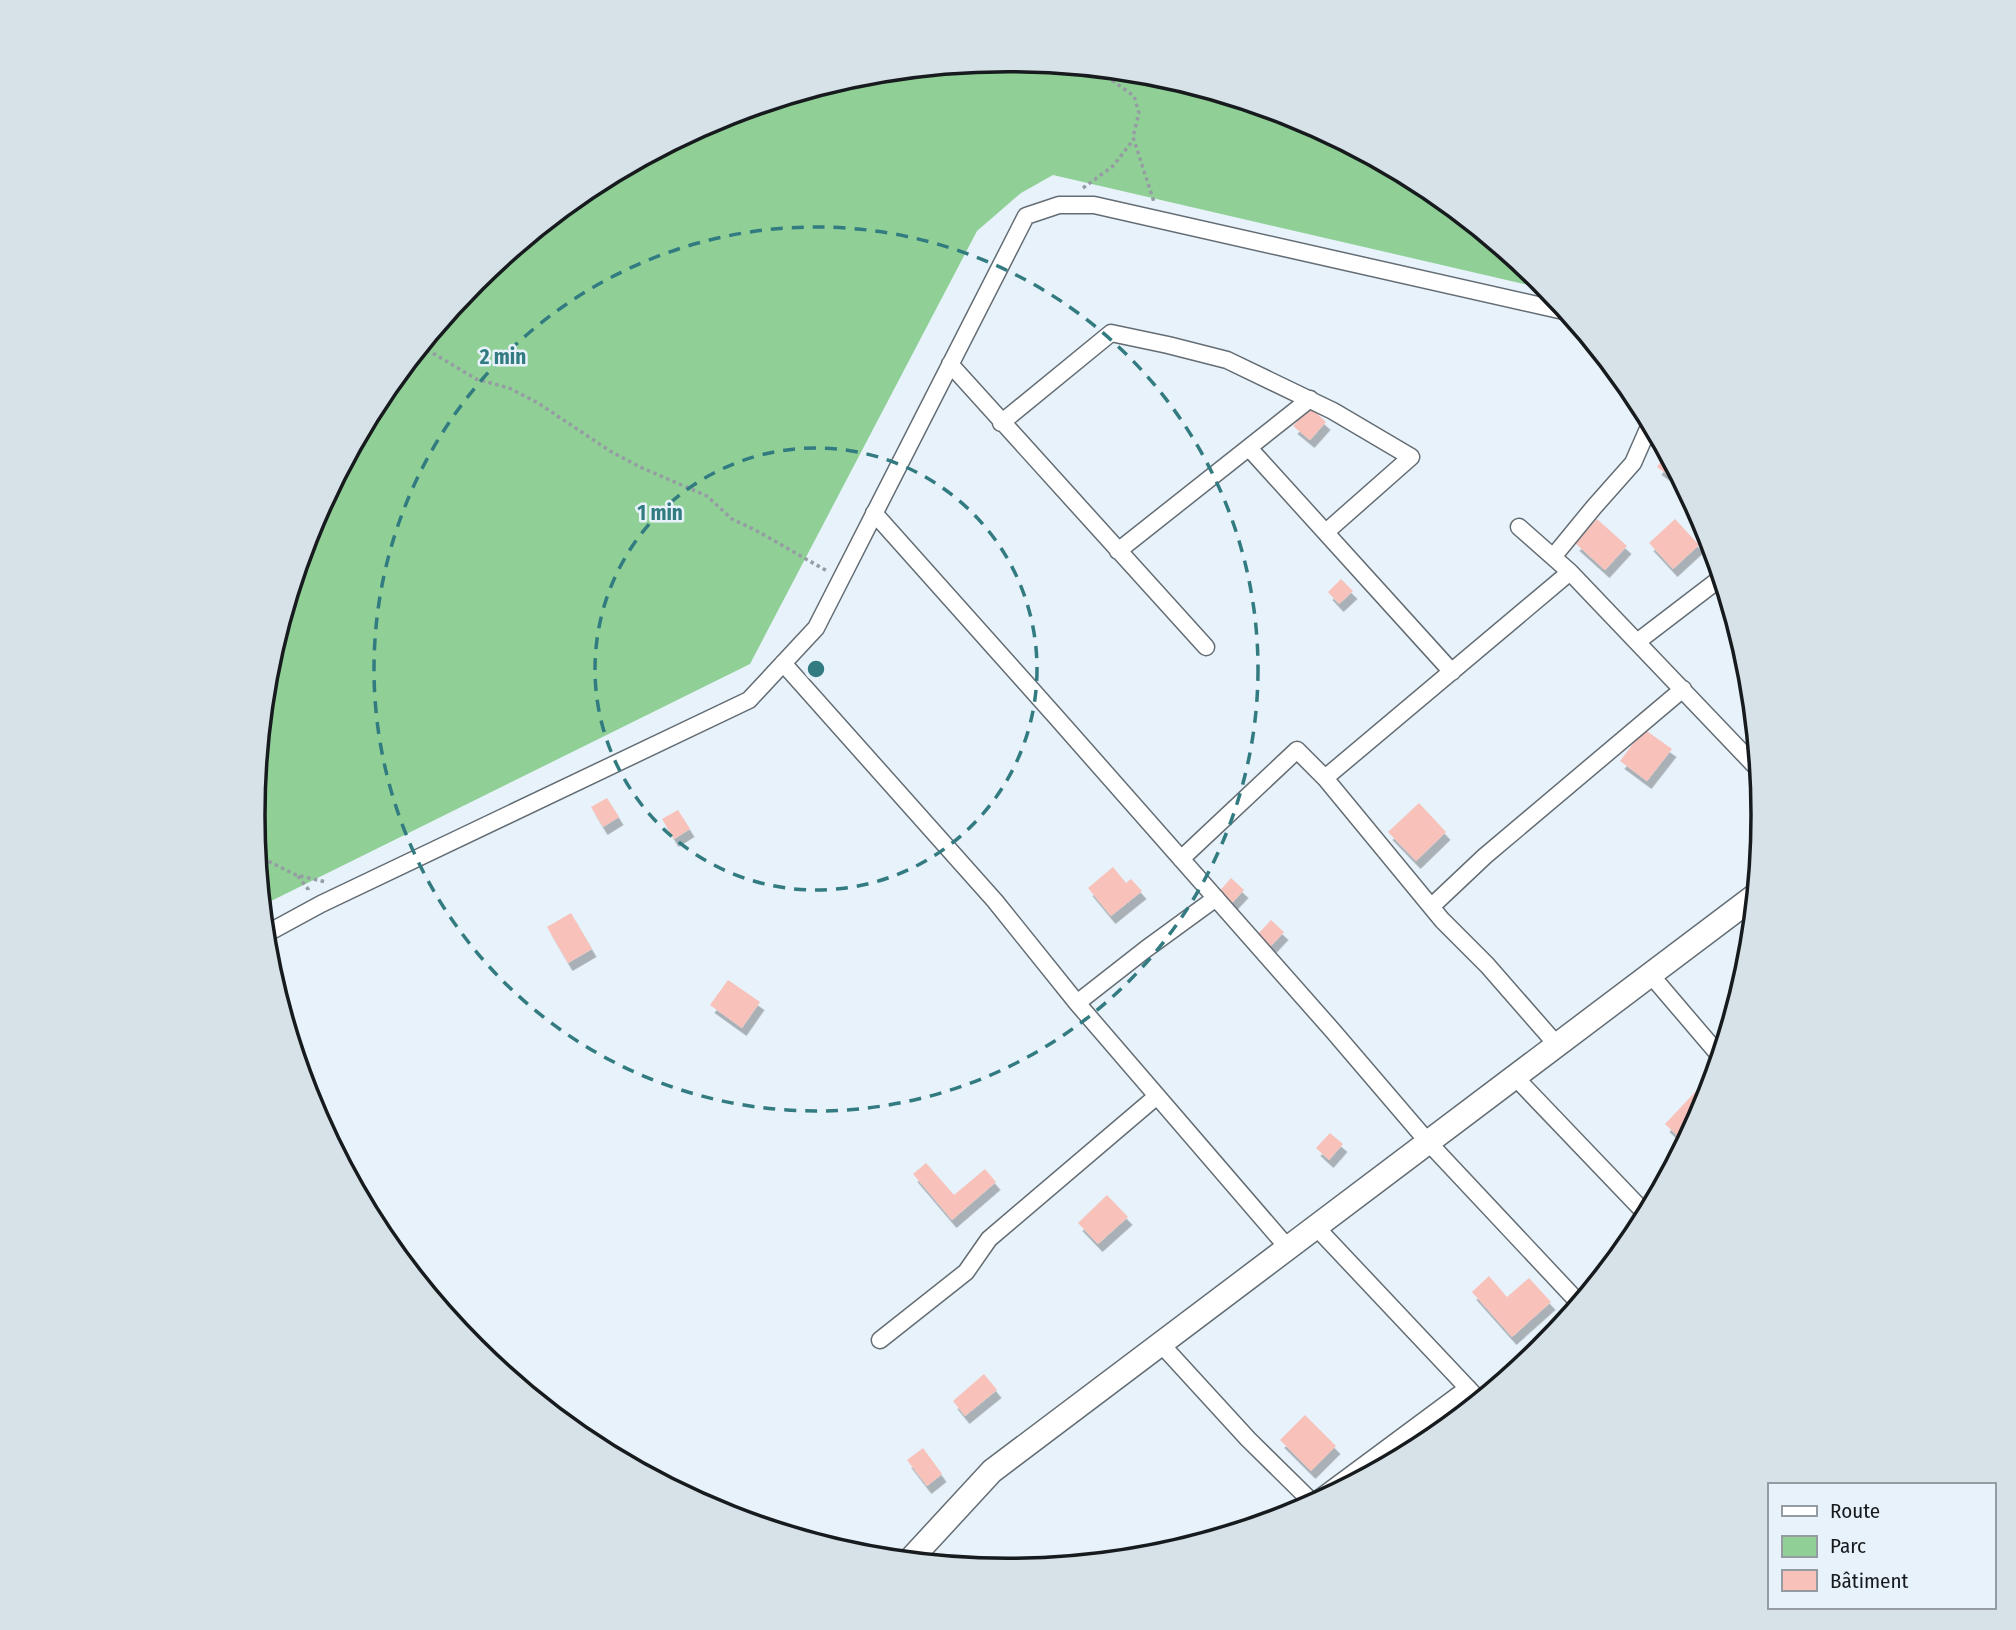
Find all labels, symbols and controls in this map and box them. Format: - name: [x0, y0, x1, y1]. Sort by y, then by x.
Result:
- text: 2 min: [479, 344, 526, 370]
- text: 1 min: [637, 500, 683, 526]
- centre of rings: [804, 657, 828, 681]
- legend: [1768, 1483, 1995, 1609]
- text: Route: [1830, 1498, 1880, 1524]
- text: Parc: [1830, 1533, 1866, 1559]
- text: Bâtiment: [1830, 1568, 1909, 1594]

